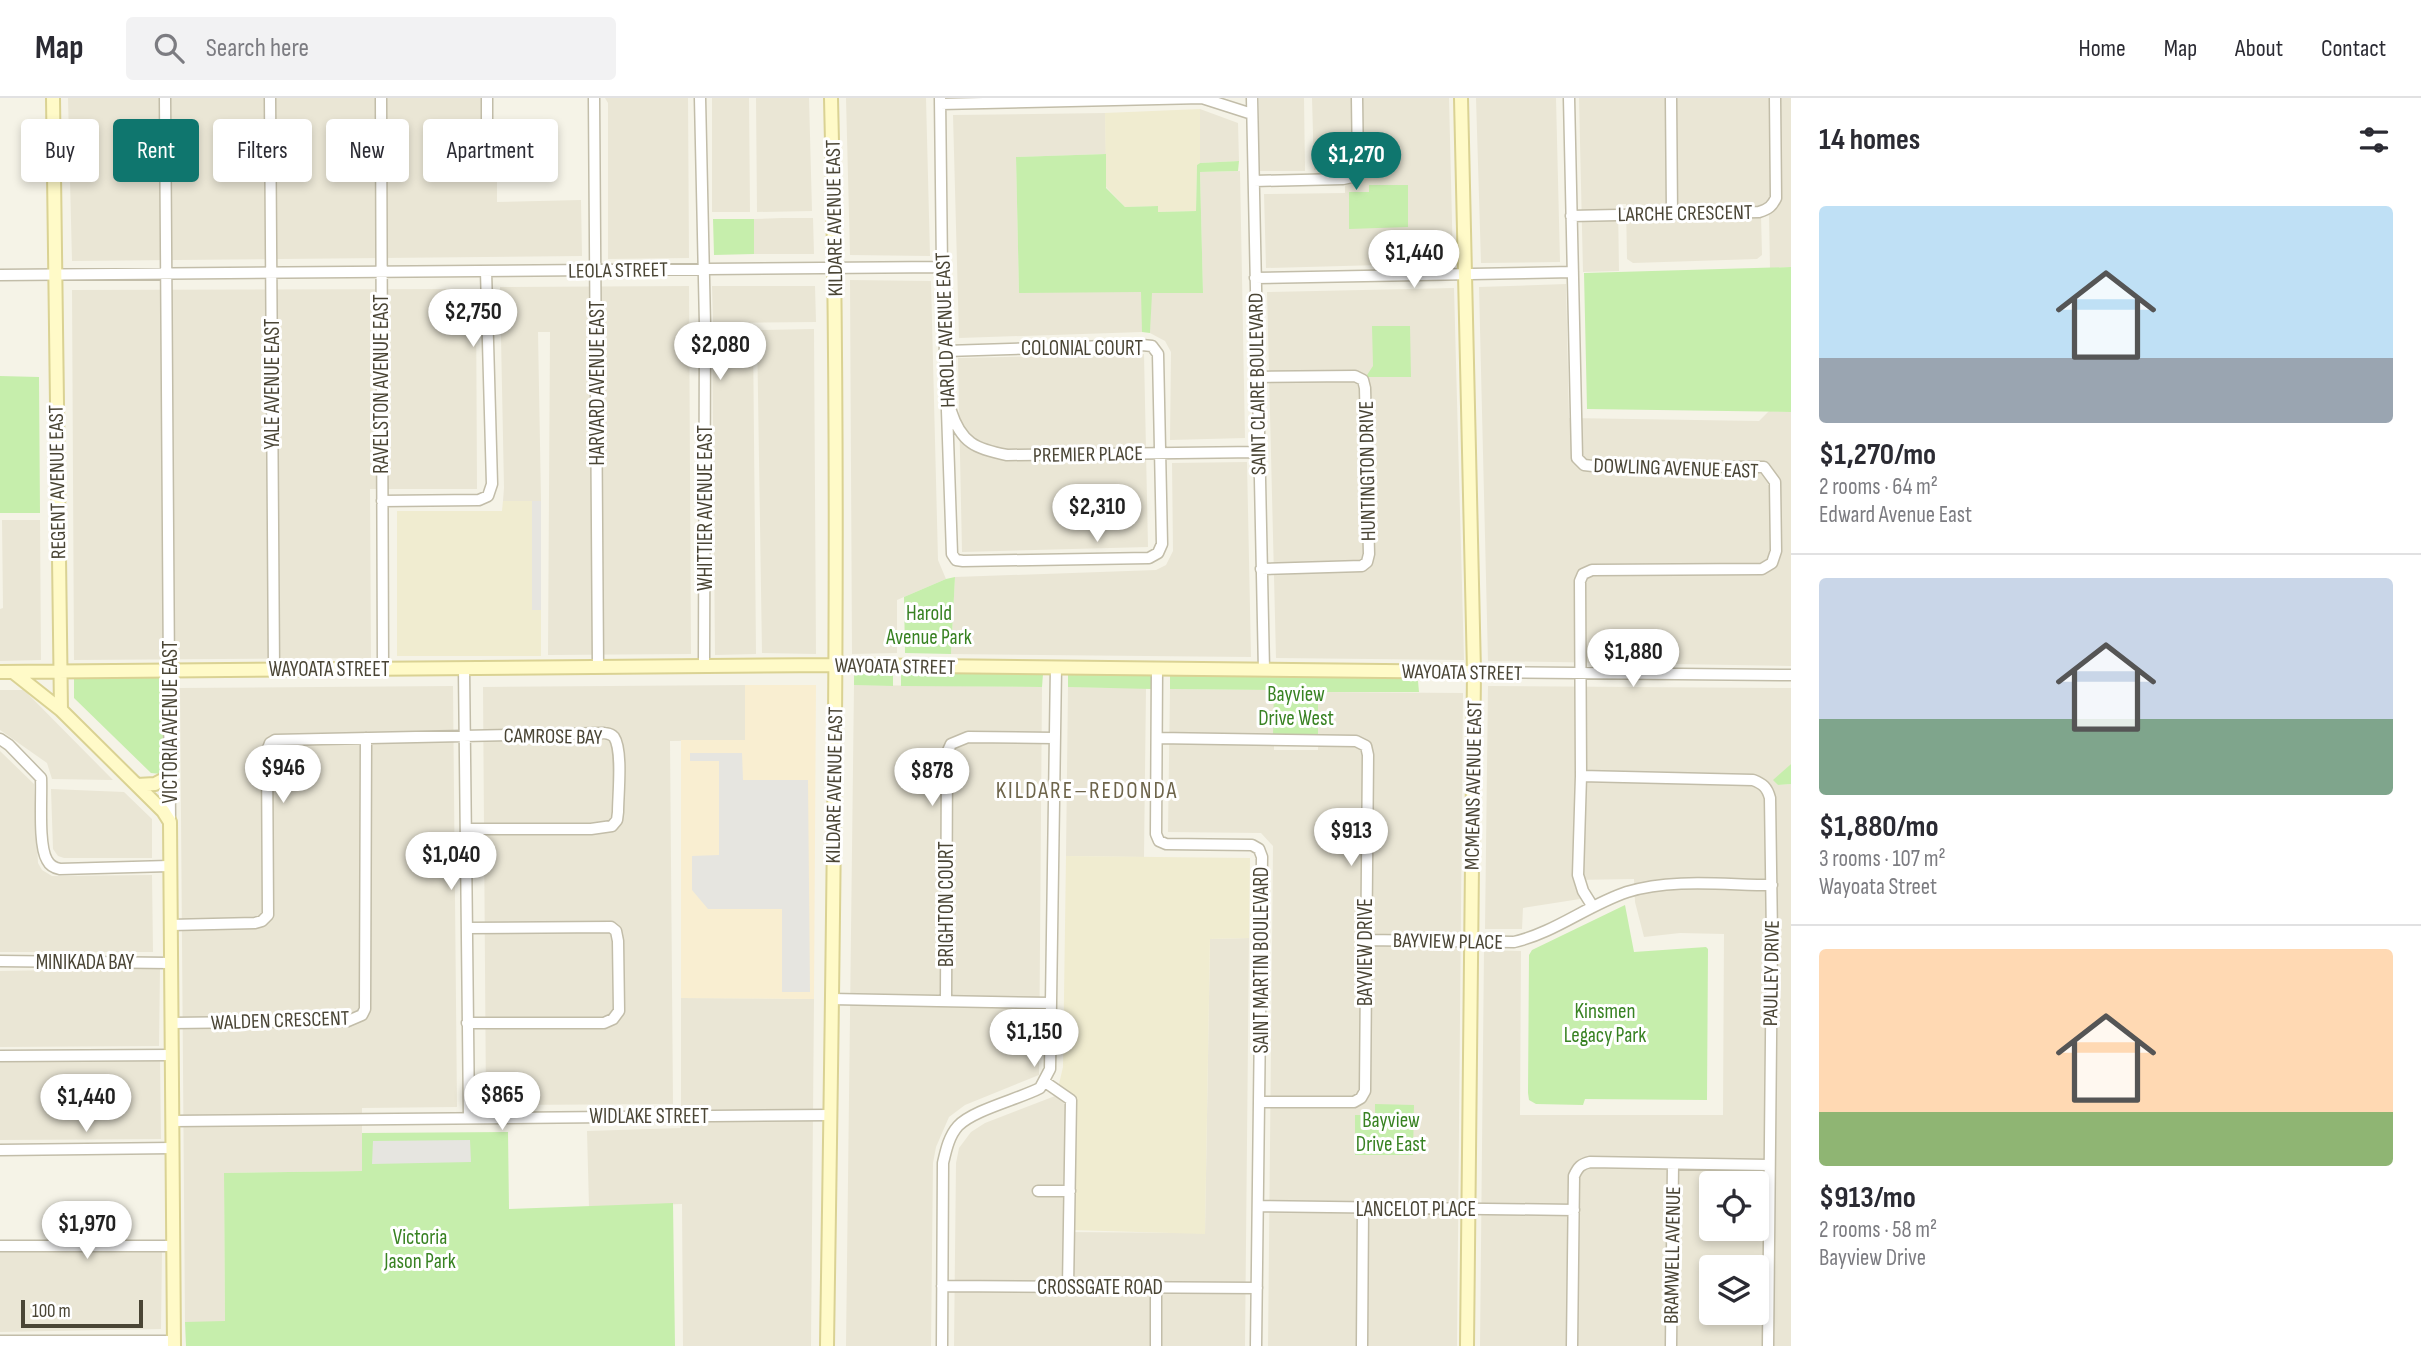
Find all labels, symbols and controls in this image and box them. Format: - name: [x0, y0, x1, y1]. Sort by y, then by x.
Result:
- search box: [126, 17, 616, 80]
- text: Map: [35, 28, 84, 68]
- icon: search: [150, 29, 188, 67]
- text: Search here: [206, 33, 309, 64]
- text: Home: [2078, 34, 2126, 63]
- text: Map: [2164, 34, 2197, 63]
- text: About: [2235, 34, 2283, 63]
- text: Contact: [2321, 34, 2386, 63]
- chip: Buy: [21, 119, 99, 182]
- chip: Rent: [113, 119, 199, 182]
- chip: Filters: [213, 119, 312, 182]
- chip: New: [326, 119, 409, 182]
- chip: Apartment: [423, 119, 558, 182]
- icon: filters: [2355, 121, 2393, 159]
- text: 14 homes: [1819, 122, 1920, 158]
- pin: $1,270: [1299, 132, 1413, 192]
- street label: KILDARE AVENUE EAST: [821, 139, 848, 296]
- text: $1,270: [1327, 141, 1385, 169]
- street label: LARCHE CRESCENT: [1617, 200, 1753, 227]
- pin: $1,440: [1357, 230, 1471, 290]
- text: $1,440: [1384, 239, 1444, 267]
- street label: HAROLD AVENUE EAST: [930, 251, 961, 408]
- icon: home: [2043, 252, 2169, 378]
- street label: LEOLA STREET: [568, 257, 669, 284]
- pin: $2,750: [416, 289, 530, 349]
- street label: SAINT CLAIRE BOULEVARD: [1243, 293, 1272, 475]
- street label: RAVELSTON AVENUE EAST: [369, 294, 394, 474]
- text: $2,750: [444, 298, 502, 326]
- street label: HARVARD AVENUE EAST: [585, 300, 610, 465]
- street label: YALE AVENUE EAST: [260, 318, 285, 450]
- pin: $2,080: [663, 322, 777, 382]
- text: $2,080: [690, 331, 750, 359]
- street label: COLONIAL COURT: [1021, 336, 1143, 361]
- street label: HUNTINGTON DRIVE: [1354, 401, 1381, 541]
- street label: REGENT AVENUE EAST: [44, 404, 71, 559]
- street label: WHITTIER AVENUE EAST: [693, 424, 718, 591]
- text: $1,270/mo: [1819, 437, 1936, 473]
- street label: PREMIER PLACE: [1033, 441, 1143, 468]
- street label: DOWLING AVENUE EAST: [1593, 453, 1759, 484]
- text: 2 rooms · 64 m²: [1819, 473, 1938, 501]
- pin: $2,310: [1040, 484, 1154, 544]
- text: $2,310: [1068, 493, 1126, 521]
- text: Edward Avenue East: [1819, 501, 1972, 529]
- park label: Harold Avenue Park: [885, 601, 972, 650]
- icon: home: [2043, 624, 2169, 750]
- pin: $1,880: [1576, 630, 1690, 689]
- text: $1,880: [1603, 638, 1663, 666]
- street label: VICTORIA AVENUE EAST: [158, 640, 183, 803]
- street label: WAYOATA STREET: [834, 653, 956, 680]
- street label: WAYOATA STREET: [269, 657, 390, 682]
- street label: WAYOATA STREET: [1401, 659, 1523, 686]
- park label: Bayview Drive West: [1258, 682, 1334, 731]
- street label: MCMEANS AVENUE EAST: [1460, 699, 1487, 870]
- street label: KILDARE AVENUE EAST: [821, 706, 848, 864]
- street label: CAMROSE BAY: [503, 723, 603, 750]
- pin: $946: [242, 746, 324, 805]
- pin: $878: [891, 748, 973, 808]
- text: $946: [261, 754, 305, 782]
- text: $878: [910, 757, 954, 785]
- district label: KILDARE–REDONDA: [996, 777, 1178, 805]
- pin: $913: [1310, 808, 1392, 868]
- text: $1,880/mo: [1819, 809, 1939, 845]
- text: $913: [1330, 817, 1372, 845]
- pin: $1,040: [394, 832, 508, 892]
- text: $1,040: [421, 841, 481, 869]
- street label: BRIGHTON COURT: [934, 841, 959, 967]
- text: 3 rooms · 107 m²: [1819, 845, 1946, 873]
- street label: SAINT MARTIN BOULEVARD: [1249, 867, 1274, 1053]
- text: Wayoata Street: [1819, 873, 1937, 901]
- street label: BAYVIEW DRIVE: [1353, 898, 1378, 1006]
- street label: PAULLEY DRIVE: [1758, 920, 1785, 1026]
- street label: BAYVIEW PLACE: [1393, 928, 1503, 955]
- street label: MINIKADA BAY: [36, 950, 135, 975]
- icon: home: [2043, 995, 2169, 1121]
- park label: Kinsmen Legacy Park: [1564, 999, 1646, 1048]
- street label: WALDEN CRESCENT: [210, 1006, 350, 1035]
- pin: $1,150: [977, 1010, 1091, 1069]
- text: $1,150: [1006, 1018, 1062, 1046]
- pin: $865: [461, 1072, 543, 1132]
- pin: $1,440: [29, 1074, 143, 1134]
- text: $865: [480, 1081, 524, 1109]
- text: $1,440: [56, 1083, 116, 1111]
- street label: WIDLAKE STREET: [589, 1104, 709, 1129]
- park label: Bayview Drive East: [1356, 1108, 1426, 1157]
- map controls: [1699, 1171, 1769, 1325]
- button: locate: [1699, 1171, 1769, 1241]
- text: $913/mo: [1819, 1180, 1916, 1216]
- street label: BRAMWELL AVENUE: [1659, 1186, 1686, 1324]
- street label: LANCELOT PLACE: [1356, 1197, 1476, 1222]
- pin: $1,970: [30, 1202, 144, 1261]
- text: $1,970: [58, 1210, 116, 1238]
- text: 2 rooms · 58 m²: [1819, 1216, 1937, 1244]
- park label: Victoria Jason Park: [383, 1225, 456, 1274]
- text: Bayview Drive: [1819, 1244, 1926, 1272]
- button: layers: [1699, 1255, 1769, 1325]
- street label: CROSSGATE ROAD: [1037, 1275, 1163, 1300]
- scale bar: [21, 1297, 144, 1329]
- text: 100 m: [32, 1300, 71, 1323]

